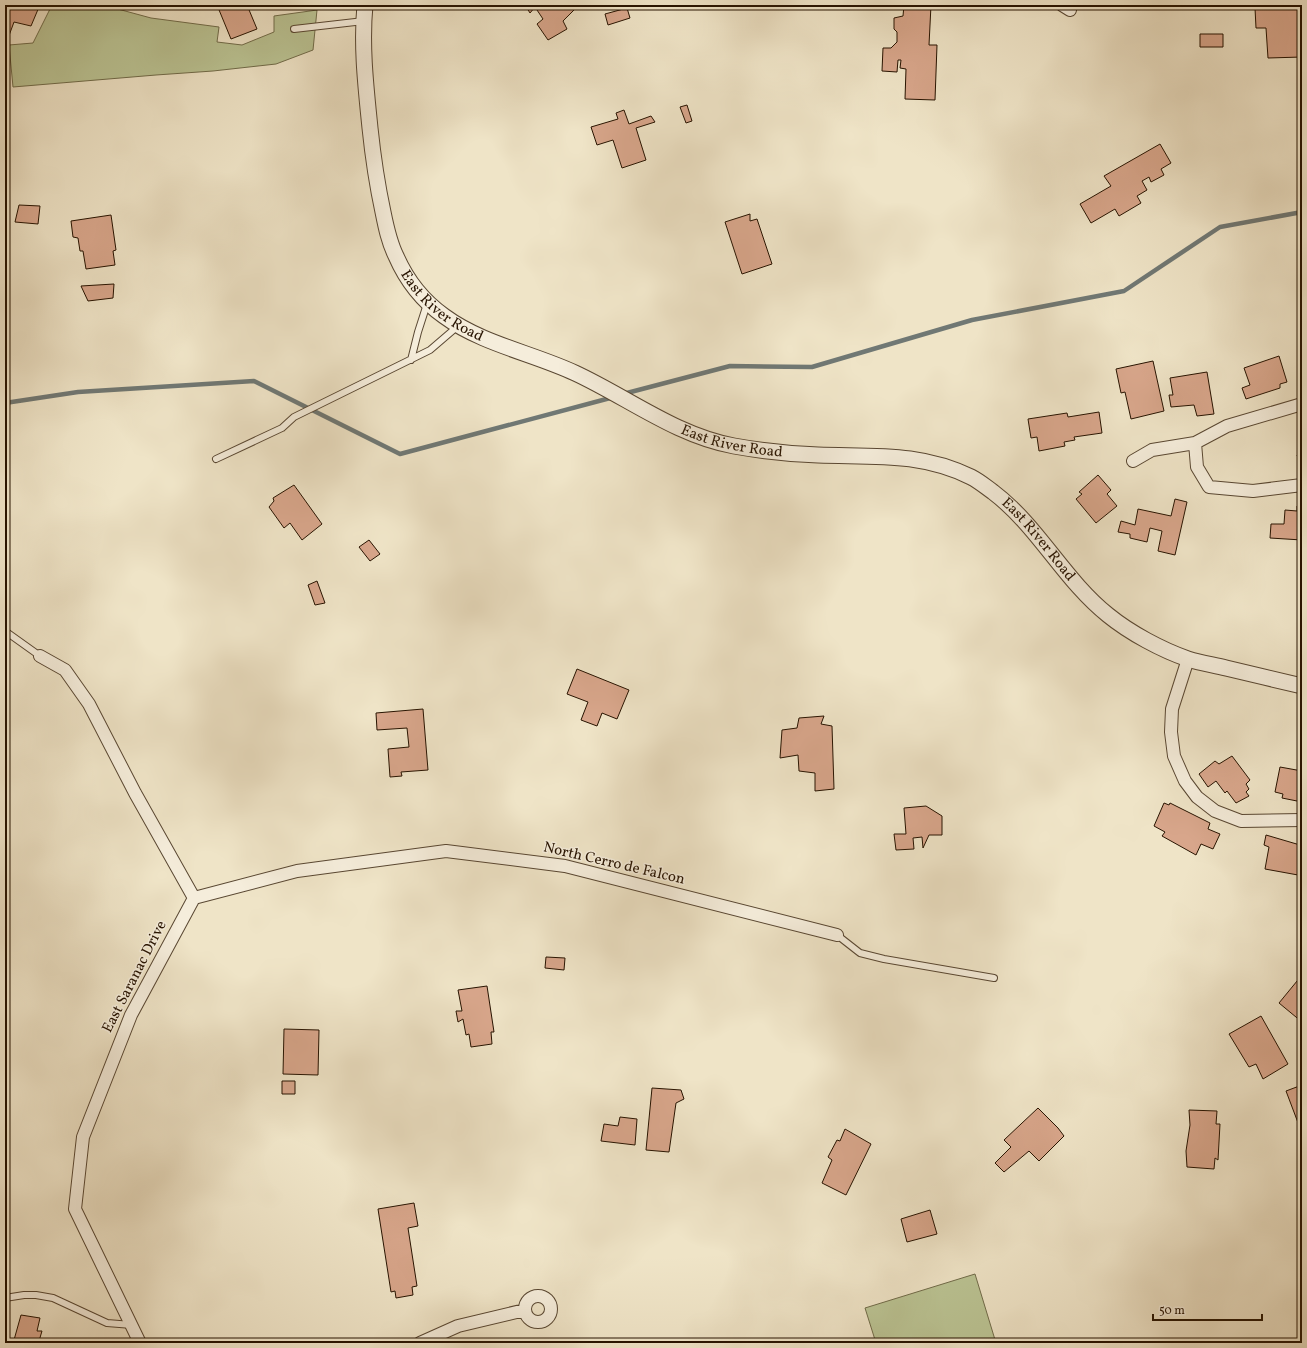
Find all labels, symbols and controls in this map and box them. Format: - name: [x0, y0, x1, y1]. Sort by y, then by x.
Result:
- street label: East River Road: [395, 266, 487, 347]
- street label: East River Road: [678, 420, 784, 463]
- street label: East River Road: [997, 493, 1080, 586]
- street label: North Cerro de Falcon: [541, 837, 687, 891]
- street label: East Saranac Drive: [98, 917, 172, 1037]
- scale bar: [1153, 1296, 1262, 1322]
- text: 50 m: [1159, 1303, 1185, 1319]

